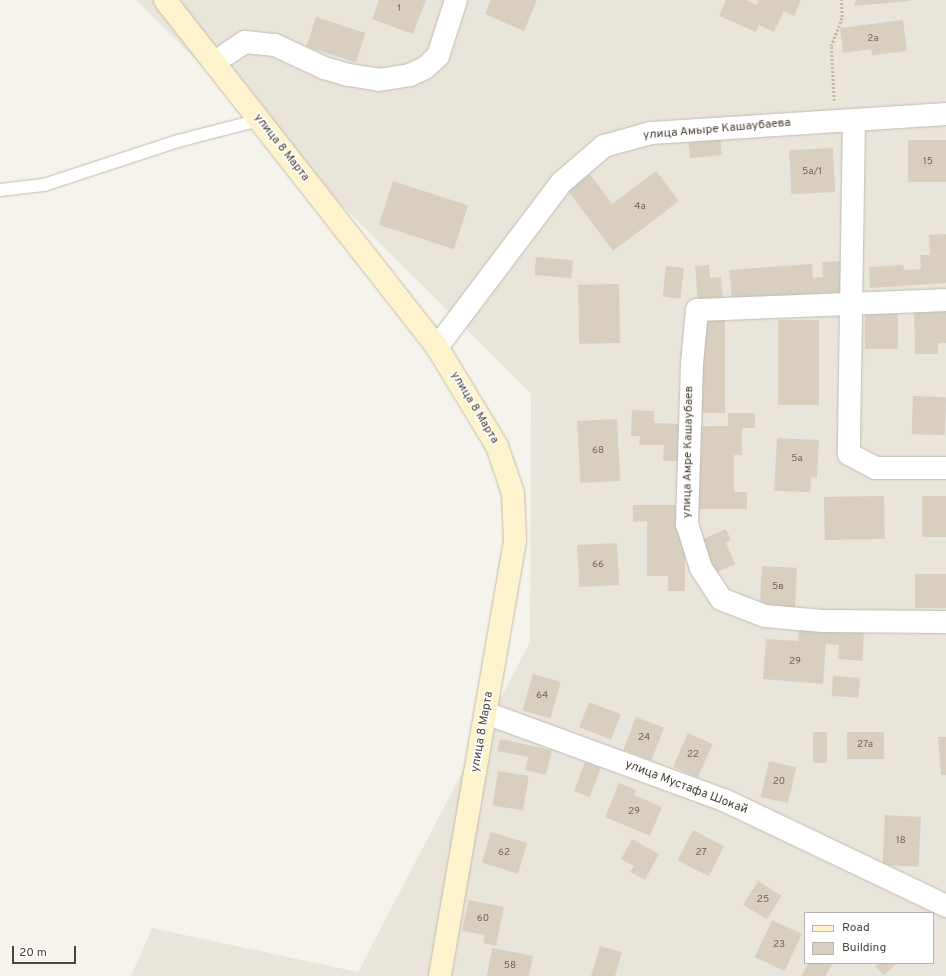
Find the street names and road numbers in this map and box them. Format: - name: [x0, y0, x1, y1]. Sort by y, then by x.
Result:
- street label: улица 8 Марта: [250, 111, 312, 185]
- street label: улица Амыре Кашаубаева: [642, 116, 792, 144]
- street label: улица 8 Марта: [447, 369, 501, 447]
- street label: улица Амре Кашаубаев: [681, 385, 697, 519]
- street label: улица 8 Марта: [469, 690, 497, 774]
- street label: улица Мустафа Шокай: [623, 758, 749, 818]

